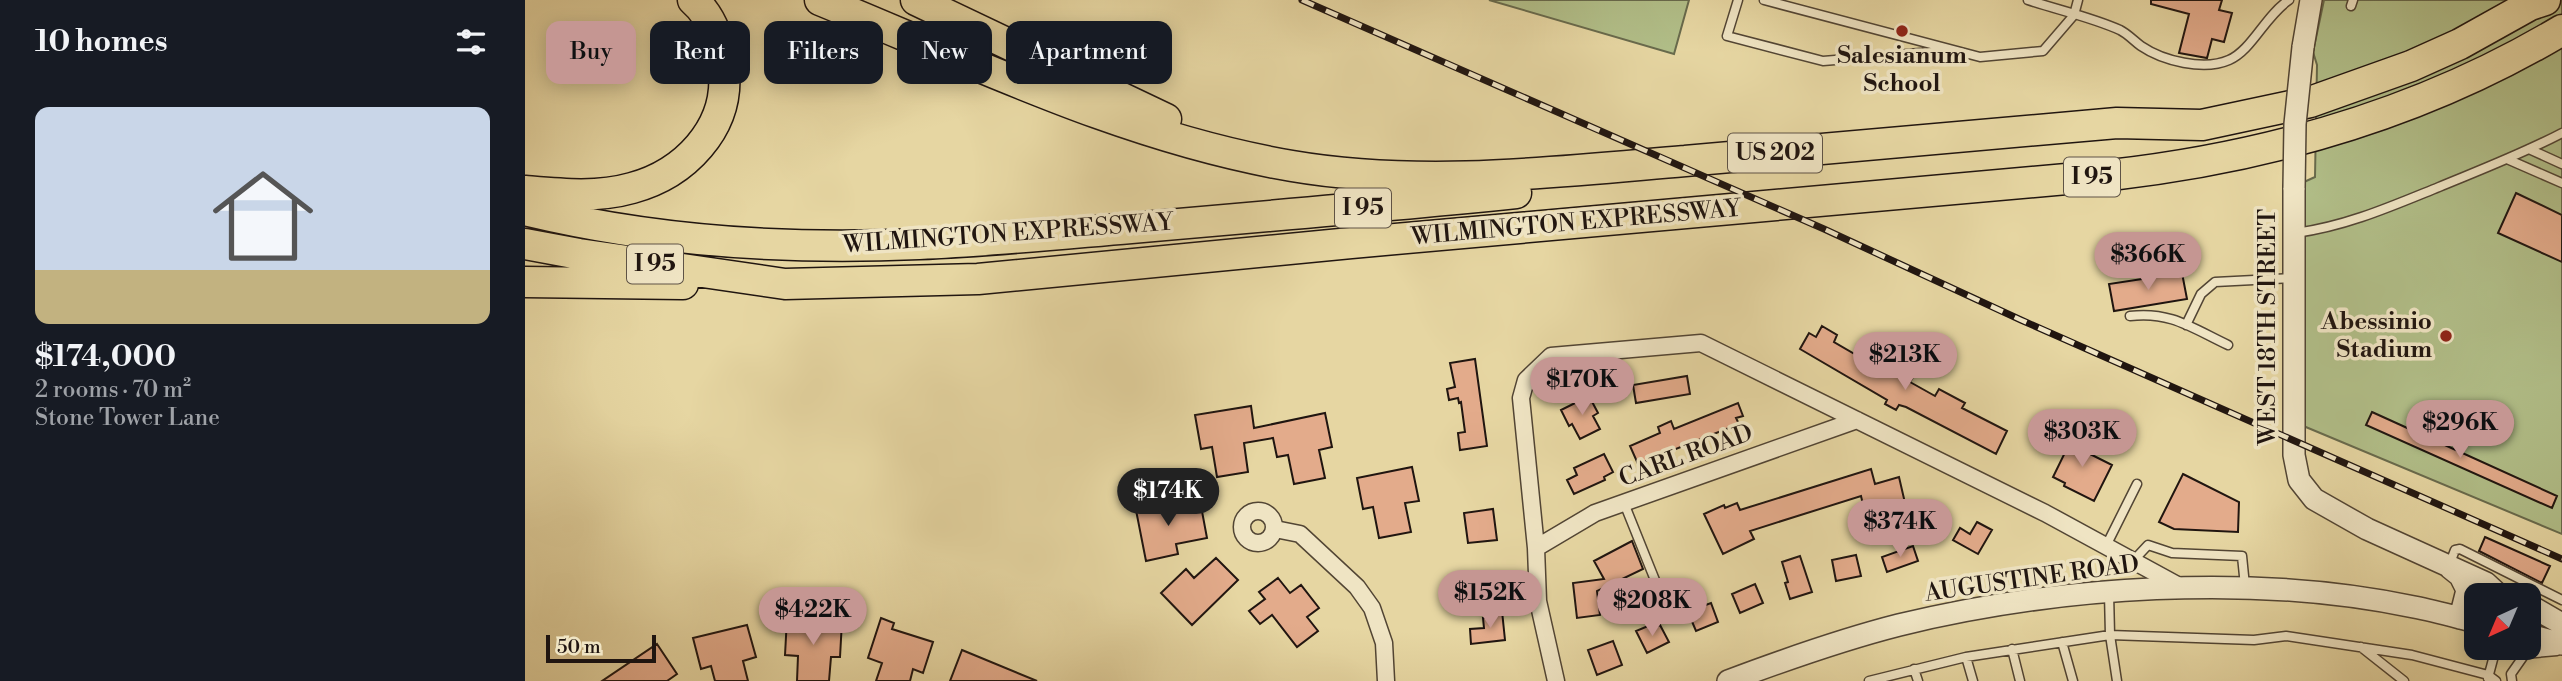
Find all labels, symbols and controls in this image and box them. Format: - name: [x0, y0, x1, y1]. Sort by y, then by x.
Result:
- chip: Buy: [546, 21, 636, 84]
- chip: Rent: [650, 21, 750, 84]
- chip: Filters: [764, 21, 883, 84]
- chip: New: [897, 21, 992, 84]
- chip: Apartment: [1006, 21, 1172, 84]
- text: 10 homes: [35, 23, 168, 61]
- icon: filters: [452, 23, 490, 61]
- marker: Salesianum School: [1894, 23, 1910, 39]
- place label: Salesianum School: [1837, 41, 1967, 99]
- road number: US 202: [1728, 134, 1822, 172]
- icon: home: [200, 153, 326, 279]
- road number: I 95: [2064, 158, 2120, 196]
- road number: I 95: [1335, 188, 1391, 228]
- street label: WILMINGTON EXPRESSWAY: [1409, 194, 1743, 252]
- street label: WILMINGTON EXPRESSWAY: [841, 207, 1175, 261]
- street label: WEST 18TH STREET: [2253, 209, 2283, 446]
- pin: $366K: [2099, 232, 2197, 292]
- text: $366K: [2110, 241, 2186, 269]
- road number: I 95: [627, 244, 683, 284]
- place label: Abessinio Stadium: [2320, 307, 2432, 365]
- marker: Abessinio Stadium: [2438, 328, 2454, 344]
- pin: $213K: [1856, 332, 1954, 392]
- text: $174,000: [35, 338, 176, 376]
- text: $213K: [1869, 341, 1941, 369]
- pin: $170K: [1533, 358, 1631, 417]
- text: $170K: [1546, 366, 1618, 394]
- text: 2 rooms · 70 m²: [35, 376, 191, 404]
- pin: $296K: [2411, 400, 2509, 460]
- text: Stone Tower Lane: [35, 404, 220, 432]
- text: $296K: [2422, 409, 2498, 437]
- pin: $303K: [2033, 410, 2131, 469]
- street label: CARL ROAD: [1615, 418, 1757, 494]
- text: $303K: [2044, 418, 2120, 446]
- pin: $174K: [1119, 468, 1217, 528]
- text: $174K: [1133, 477, 1203, 505]
- pin: $374K: [1851, 500, 1949, 559]
- text: $374K: [1863, 508, 1937, 536]
- street label: AUGUSTINE ROAD: [1922, 549, 2141, 609]
- pin: $152K: [1441, 570, 1539, 630]
- pin: $208K: [1603, 578, 1701, 638]
- text: $152K: [1454, 579, 1526, 607]
- north arrow: [2464, 583, 2541, 660]
- map controls: [2464, 583, 2541, 660]
- text: $208K: [1613, 587, 1691, 615]
- pin: $422K: [764, 588, 862, 647]
- text: $422K: [775, 596, 851, 624]
- scale bar: [546, 632, 656, 664]
- text: 50 m: [557, 635, 601, 659]

